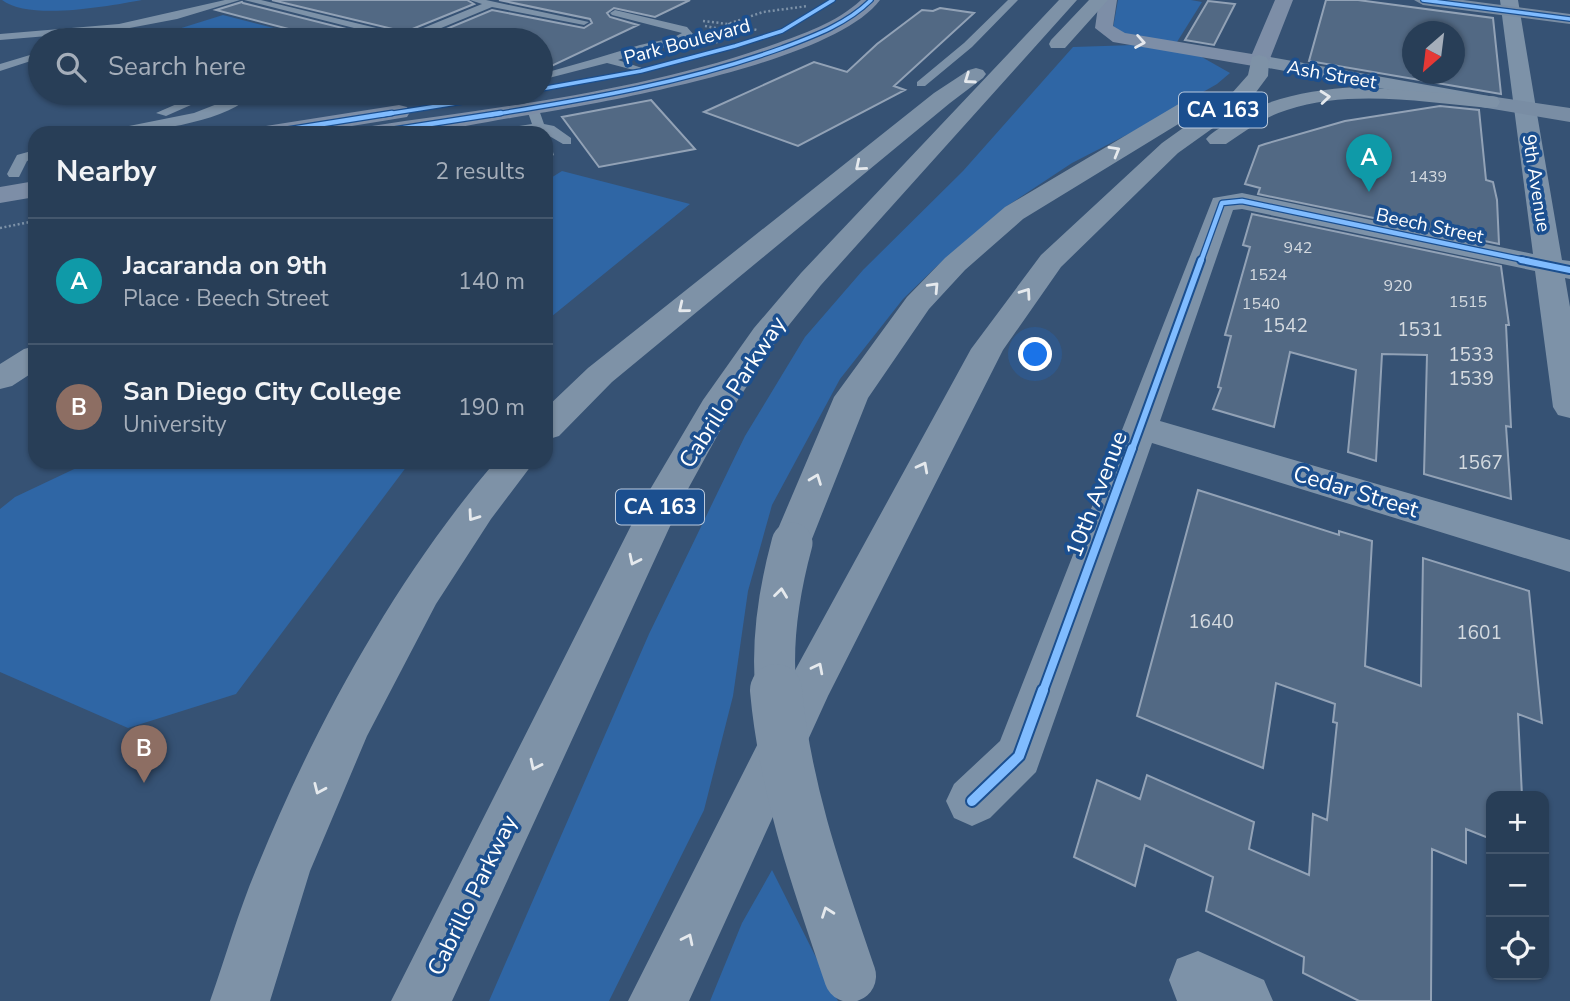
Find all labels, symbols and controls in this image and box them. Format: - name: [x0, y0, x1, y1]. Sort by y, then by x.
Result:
- street label: Park Boulevard: [621, 13, 753, 71]
- north arrow: [1402, 21, 1465, 84]
- search box: [28, 28, 553, 105]
- one-way arrow: [1134, 33, 1146, 48]
- icon: search: [52, 48, 90, 86]
- text: Search here: [108, 49, 246, 84]
- street label: Ash Street: [1285, 54, 1379, 96]
- one-way arrow: [964, 71, 977, 83]
- one-way arrow: [1319, 89, 1331, 104]
- road number: CA 163: [1179, 92, 1267, 128]
- street label: 9th Avenue: [1515, 133, 1557, 234]
- pin: A: [1346, 134, 1392, 192]
- one-way arrow: [1107, 147, 1120, 160]
- text: Nearby: [56, 151, 156, 192]
- text: 2 results: [435, 156, 525, 187]
- one-way arrow: [856, 158, 869, 170]
- house number: 1439: [1409, 166, 1447, 188]
- street label: Beech Street: [1374, 202, 1486, 250]
- house number: 942: [1284, 237, 1312, 259]
- text: Jacaranda on 9th: [123, 248, 327, 283]
- house number: 1524: [1249, 264, 1288, 286]
- text: A: [70, 266, 88, 297]
- text: 140 m: [458, 266, 525, 297]
- house number: 920: [1384, 275, 1412, 297]
- one-way arrow: [925, 282, 938, 295]
- text: Place · Beech Street: [123, 283, 329, 314]
- one-way arrow: [1018, 288, 1030, 301]
- house number: 1515: [1449, 291, 1487, 313]
- house number: 1540: [1242, 293, 1280, 315]
- one-way arrow: [678, 300, 690, 313]
- street label: Cabrillo Parkway: [672, 310, 793, 474]
- house number: 1542: [1262, 313, 1308, 339]
- house number: 1531: [1397, 317, 1443, 343]
- your location: [1018, 337, 1052, 371]
- house number: 1533: [1448, 342, 1494, 368]
- house number: 1539: [1448, 366, 1494, 392]
- text: San Diego City College: [123, 374, 401, 409]
- text: B: [71, 392, 87, 423]
- text: 190 m: [458, 392, 525, 423]
- text: University: [123, 409, 227, 440]
- street label: 10th Avenue: [1058, 427, 1135, 562]
- house number: 1567: [1457, 450, 1503, 476]
- street label: Cedar Street: [1289, 458, 1423, 525]
- one-way arrow: [915, 461, 929, 474]
- one-way arrow: [807, 474, 821, 486]
- road number: CA 163: [616, 490, 704, 524]
- one-way arrow: [469, 508, 482, 521]
- one-way arrow: [629, 553, 643, 565]
- one-way arrow: [773, 587, 788, 599]
- house number: 1640: [1188, 609, 1234, 635]
- house number: 1601: [1456, 620, 1502, 646]
- one-way arrow: [810, 663, 824, 675]
- pin: B: [121, 725, 167, 783]
- one-way arrow: [530, 758, 544, 770]
- one-way arrow: [313, 782, 327, 794]
- map controls: [1486, 791, 1549, 980]
- button: +: [1486, 791, 1549, 854]
- street label: Cabrillo Parkway: [420, 810, 525, 981]
- button: −: [1486, 854, 1549, 917]
- one-way arrow: [821, 906, 835, 918]
- button: locate: [1486, 917, 1549, 980]
- one-way arrow: [679, 934, 693, 947]

